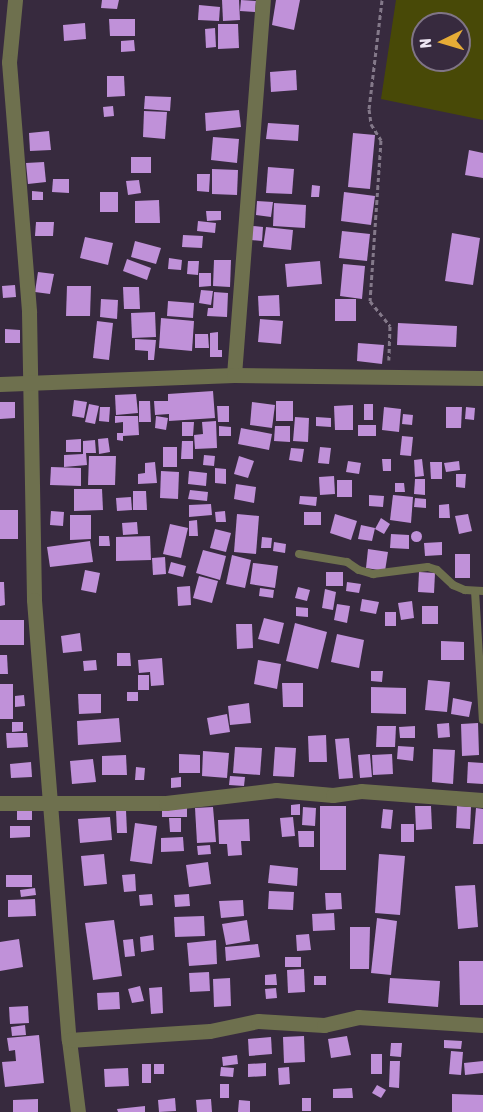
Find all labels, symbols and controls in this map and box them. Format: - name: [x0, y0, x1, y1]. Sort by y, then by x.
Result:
- north arrow: [411, 12, 471, 72]
- text: N: [416, 38, 434, 49]

